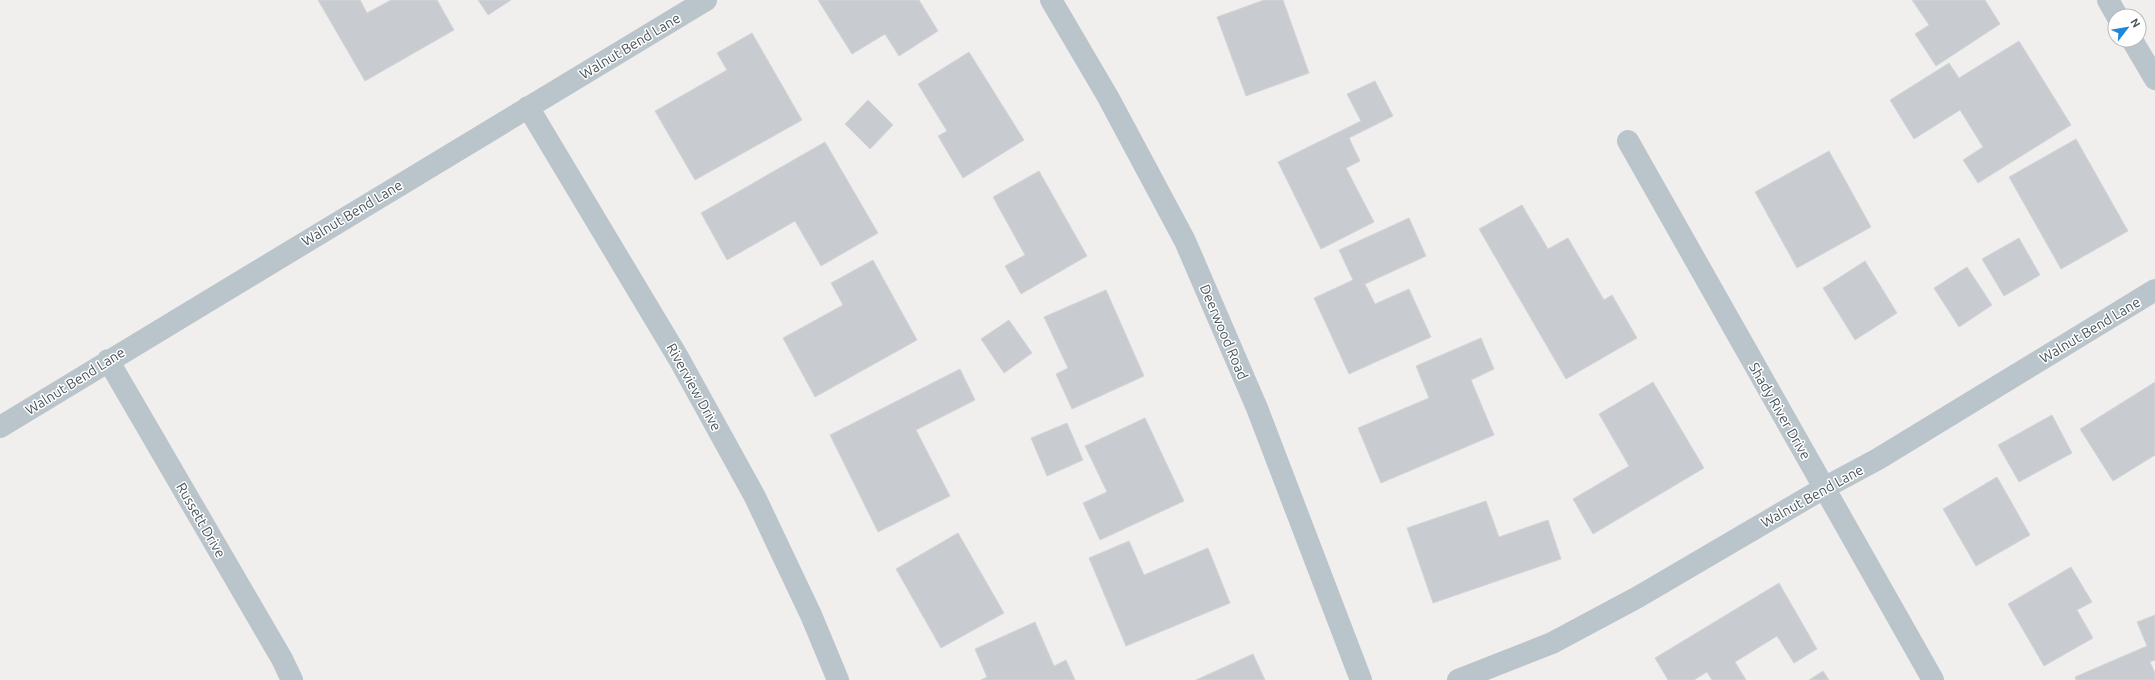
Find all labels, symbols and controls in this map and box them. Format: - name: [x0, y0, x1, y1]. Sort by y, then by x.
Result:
- north arrow: [2107, 8, 2147, 48]
- street label: Walnut Bend Lane: [577, 10, 683, 82]
- text: N: [2128, 16, 2143, 29]
- street label: Walnut Bend Lane: [299, 177, 405, 249]
- street label: Deerwood Road: [1197, 282, 1251, 382]
- street label: Walnut Bend Lane: [2037, 294, 2143, 366]
- street label: Riverview Drive: [663, 341, 725, 433]
- street label: Walnut Bend Lane: [22, 344, 128, 418]
- street label: Shady River Drive: [1746, 360, 1814, 462]
- street label: Walnut Bend Lane: [1758, 461, 1866, 531]
- street label: Russett Drive: [173, 480, 229, 560]

